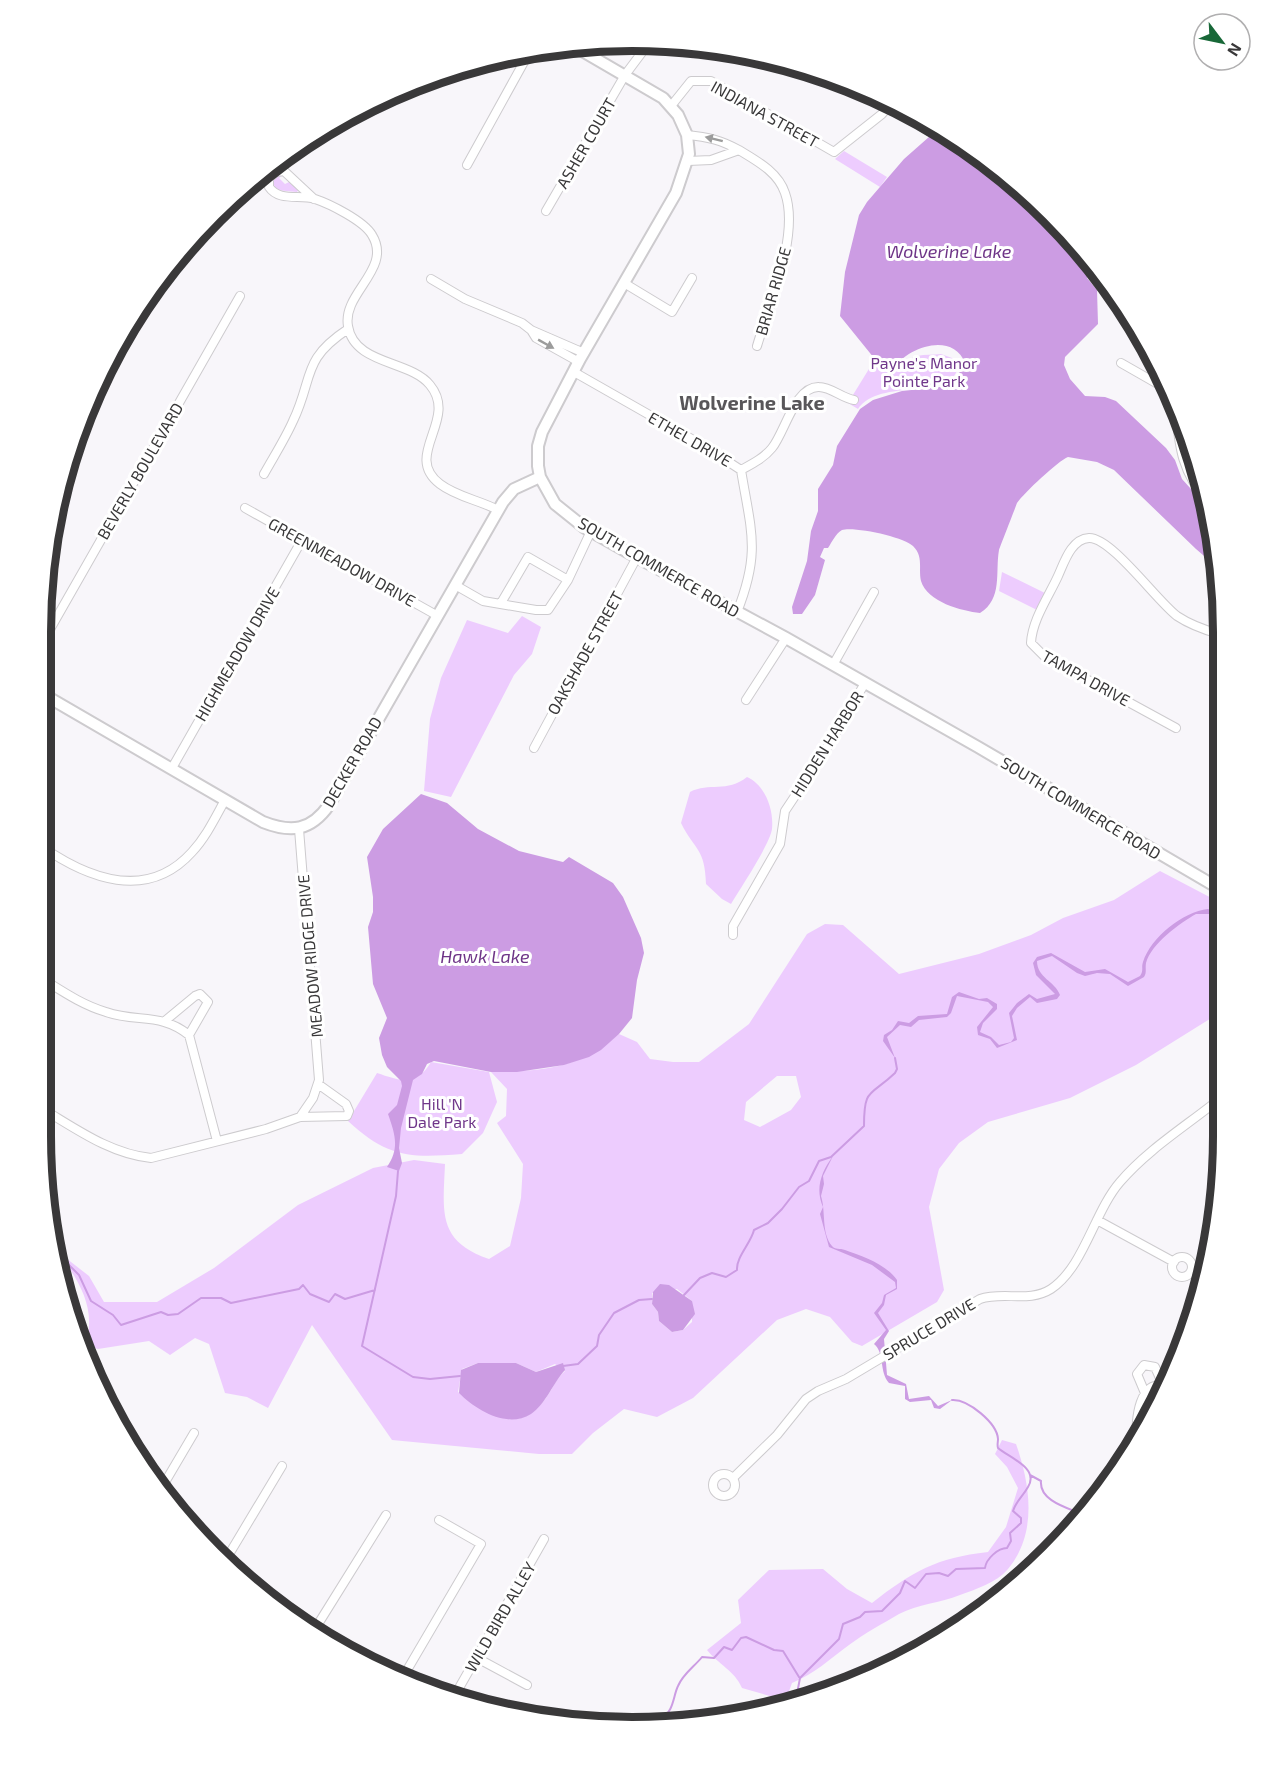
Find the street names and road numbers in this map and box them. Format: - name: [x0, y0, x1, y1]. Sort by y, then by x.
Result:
- street label: INDIANA STREET: [708, 76, 822, 151]
- street label: ASHER COURT: [552, 94, 619, 191]
- street label: BRIAR RIDGE: [751, 244, 794, 337]
- street label: BEVERLY BOULEVARD: [93, 399, 186, 542]
- street label: ETHEL DRIVE: [645, 407, 735, 470]
- street label: GREENMEADOW DRIVE: [265, 513, 419, 610]
- street label: SOUTH COMMERCE ROAD: [575, 513, 743, 621]
- street label: HIGHMEADOW DRIVE: [190, 583, 283, 724]
- street label: OAKSHADE STREET: [543, 588, 626, 718]
- street label: TAMPA DRIVE: [1039, 646, 1134, 710]
- street label: HIDDEN HARBOR: [786, 687, 867, 800]
- street label: DECKER ROAD: [318, 713, 385, 810]
- street label: SOUTH COMMERCE ROAD: [998, 752, 1165, 863]
- street label: MEADOW RIDGE DRIVE: [293, 874, 326, 1038]
- street label: SPRUCE DRIVE: [879, 1294, 978, 1364]
- street label: WILD BIRD ALLEY: [460, 1558, 539, 1675]

